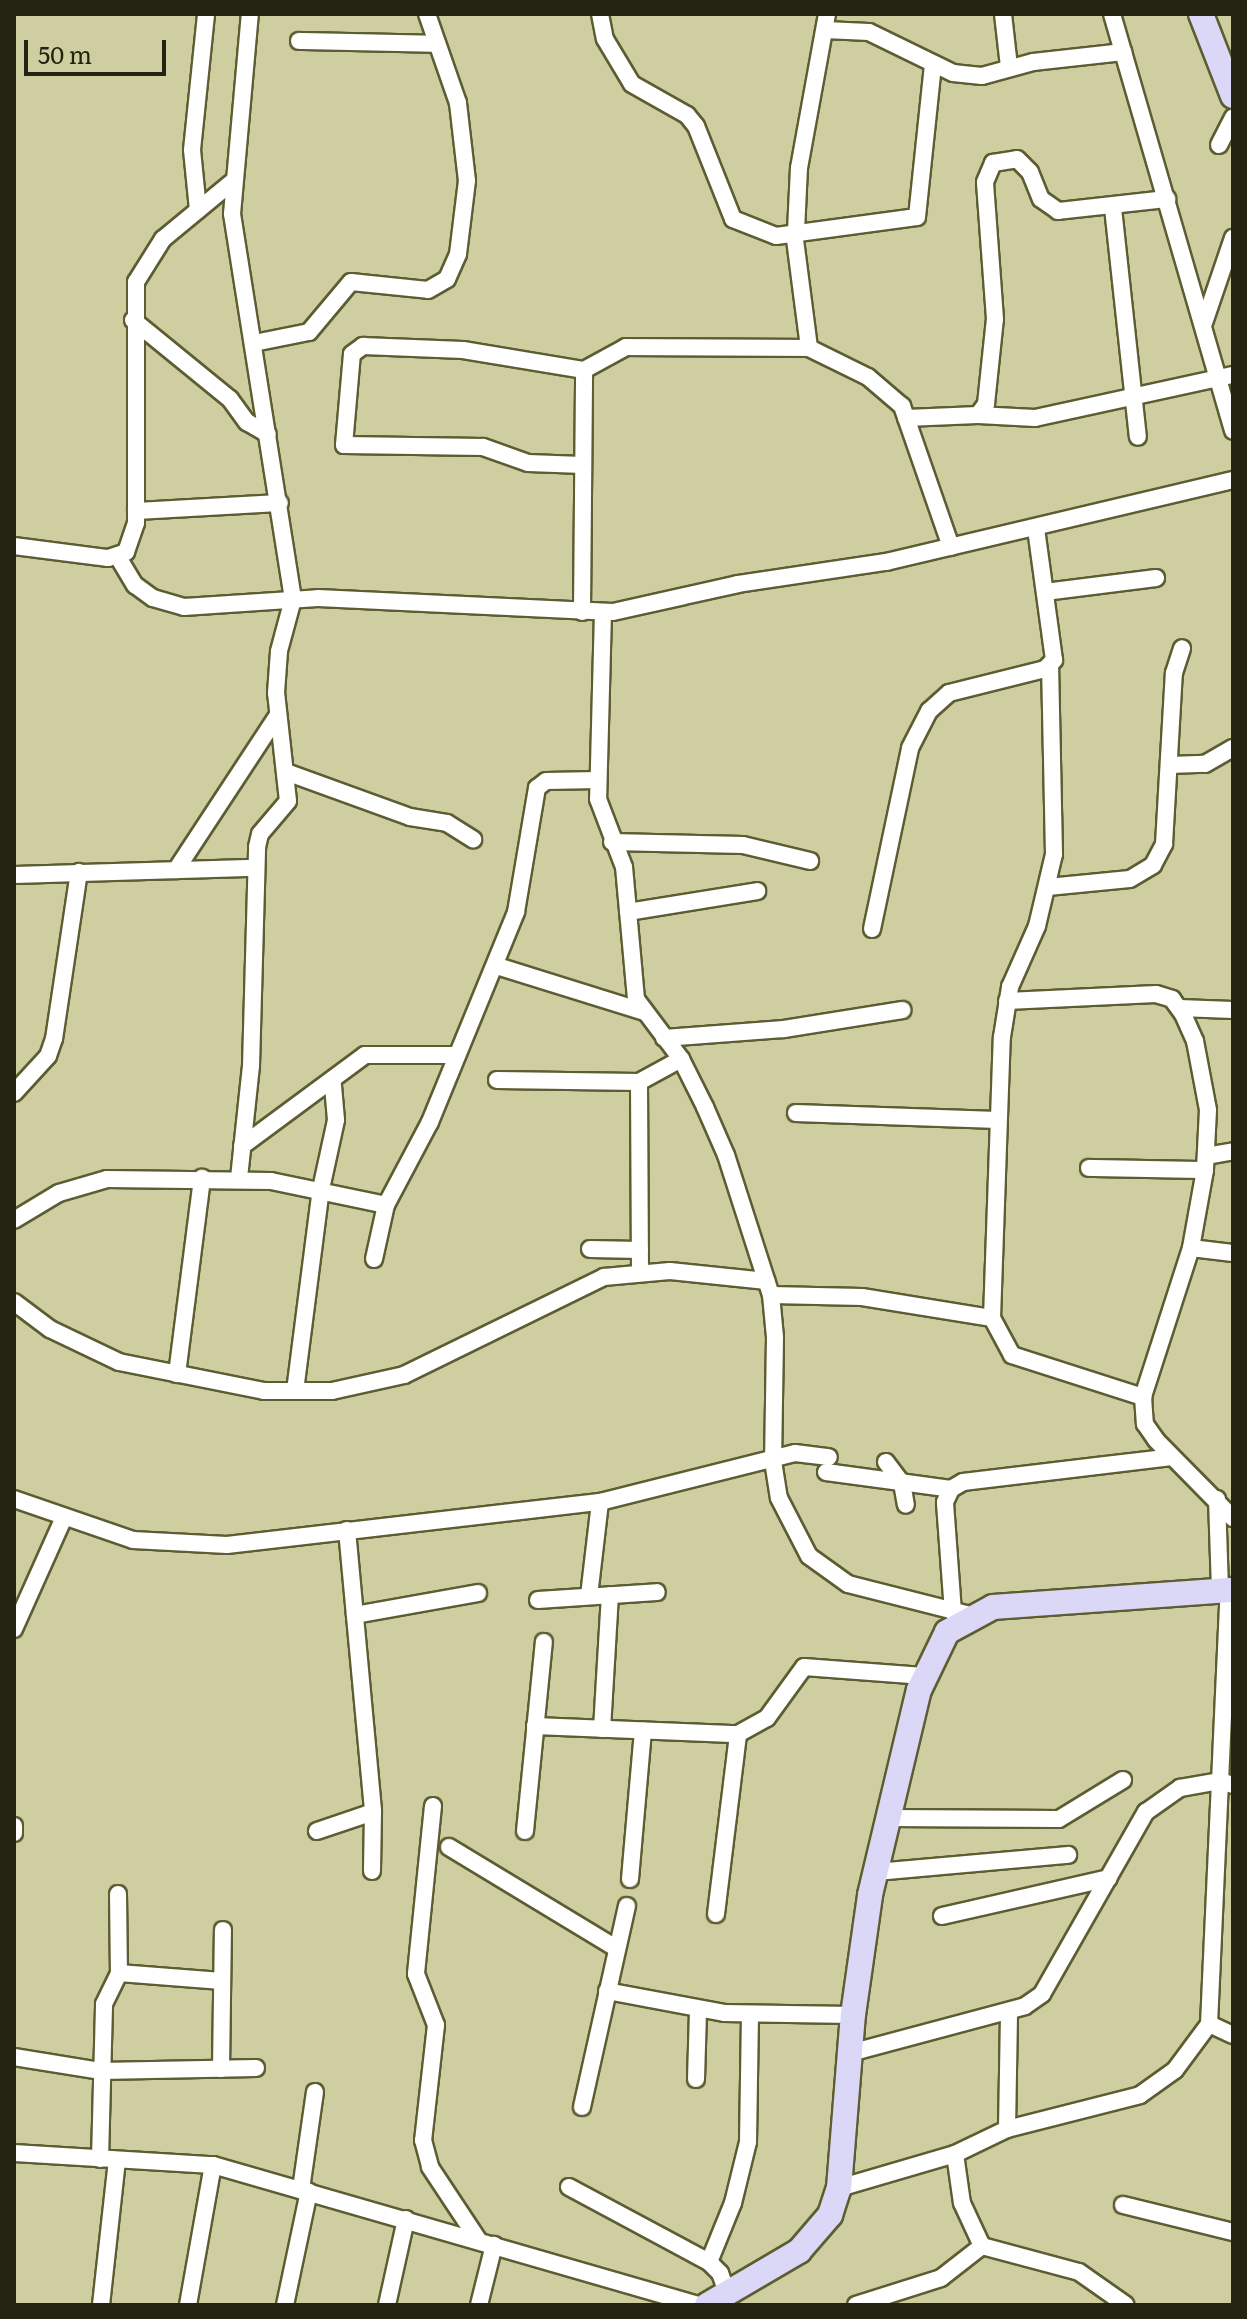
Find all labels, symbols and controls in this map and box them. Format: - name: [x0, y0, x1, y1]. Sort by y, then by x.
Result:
- scale bar: [28, 24, 170, 74]
- text: 50 m: [38, 36, 92, 71]

